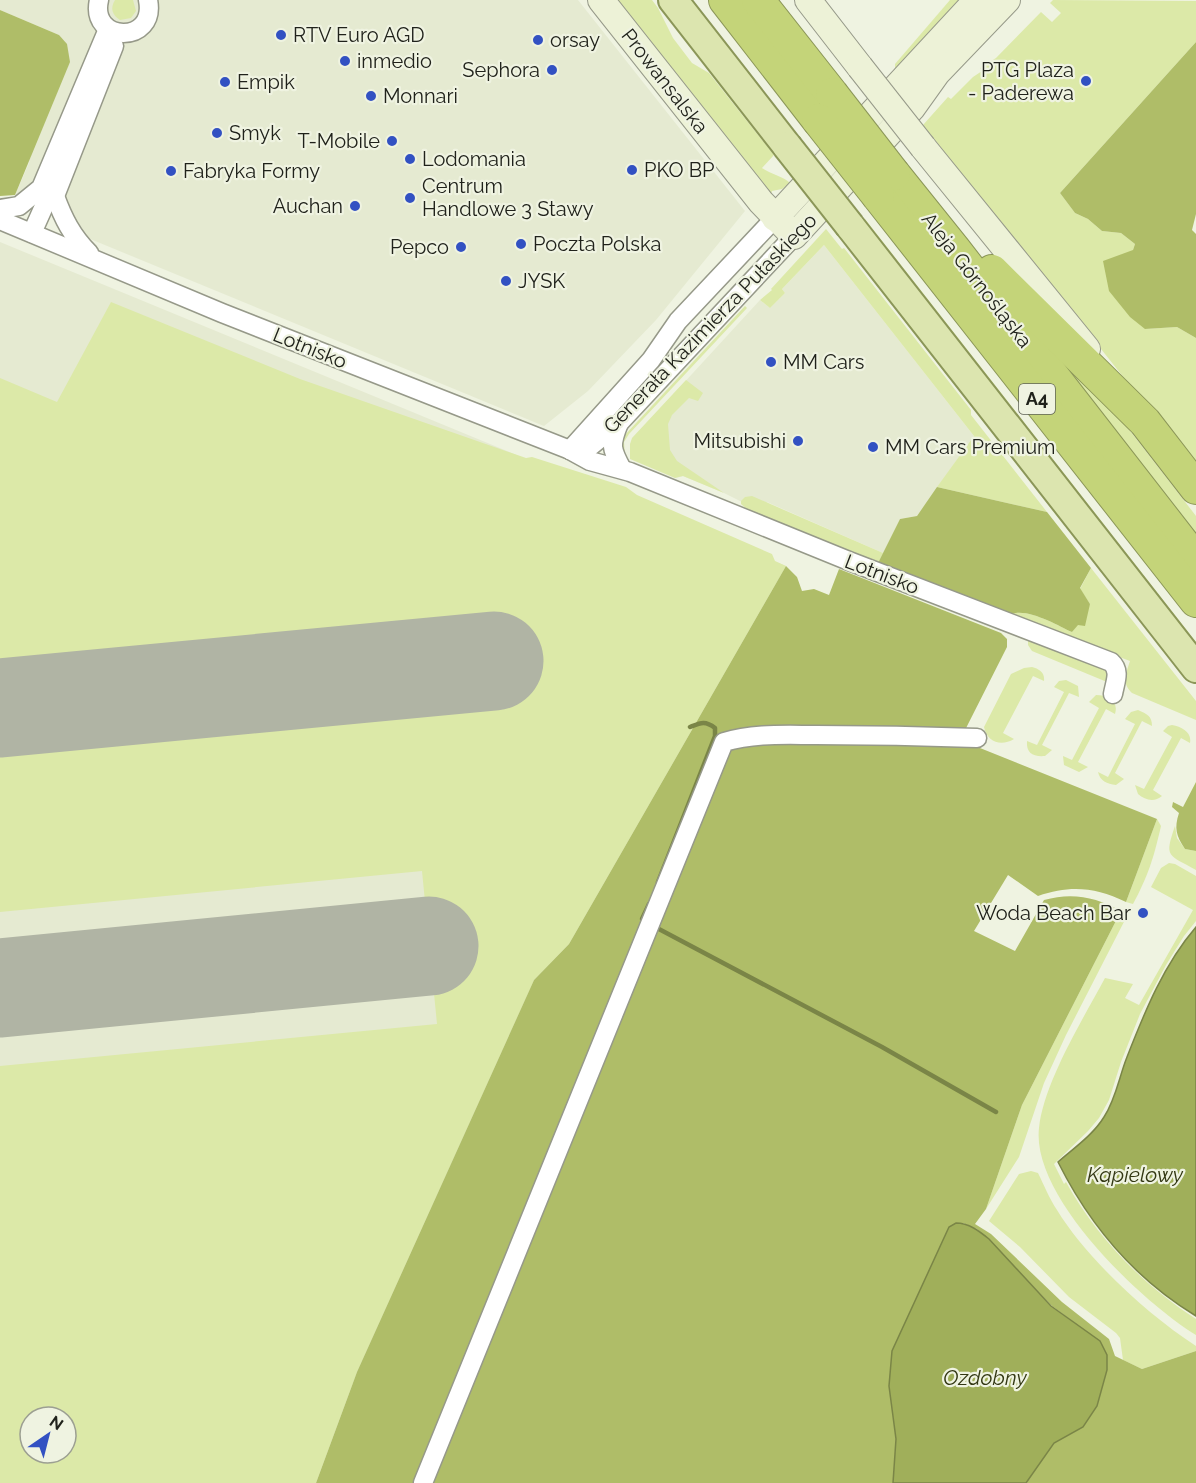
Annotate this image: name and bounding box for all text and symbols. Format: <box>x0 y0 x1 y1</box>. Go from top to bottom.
place label: RTV Euro AGD <box>293 23 425 47</box>
street label: Prowansalska <box>617 24 713 138</box>
marker: RTV Euro AGD <box>274 28 288 42</box>
place label: orsay <box>550 28 600 52</box>
marker: orsay <box>531 33 545 47</box>
place label: inmedio <box>357 49 432 73</box>
marker: inmedio <box>338 54 352 68</box>
place label: Sephora <box>462 58 540 82</box>
place label: PTG Plaza - Paderewa <box>968 58 1074 105</box>
marker: Sephora <box>545 63 559 77</box>
place label: Empik <box>237 70 295 94</box>
marker: PTG Plaza - Paderewa <box>1079 74 1093 88</box>
marker: Empik <box>218 75 232 89</box>
place label: Monnari <box>383 84 458 108</box>
marker: Monnari <box>364 89 378 103</box>
place label: Smyk <box>229 121 281 145</box>
marker: Smyk <box>210 126 224 140</box>
place label: T-Mobile <box>297 129 380 153</box>
marker: T-Mobile <box>385 134 399 148</box>
place label: Lodomania <box>422 147 526 171</box>
marker: Lodomania <box>403 152 417 166</box>
place label: PKO BP <box>644 158 714 182</box>
place label: Fabryka Formy <box>183 159 320 183</box>
marker: PKO BP <box>625 163 639 177</box>
marker: Fabryka Formy <box>164 164 178 178</box>
place label: Centrum Handlowe 3 Stawy <box>422 174 594 221</box>
marker: Centrum Handlowe 3 Stawy <box>403 191 417 205</box>
place label: Auchan <box>273 194 343 218</box>
marker: Auchan <box>348 199 362 213</box>
street label: Generała Kazimierza Pułaskiego <box>598 208 822 438</box>
street label: Aleja Górnośląska <box>917 208 1037 352</box>
place label: Poczta Polska <box>533 232 661 256</box>
place label: Pepco <box>390 235 449 259</box>
marker: Poczta Polska <box>514 237 528 251</box>
marker: Pepco <box>454 240 468 254</box>
place label: JYSK <box>518 269 565 293</box>
marker: JYSK <box>499 274 513 288</box>
street label: Lotnisko <box>270 322 351 374</box>
place label: MM Cars <box>783 350 864 374</box>
marker: MM Cars <box>764 355 778 369</box>
road number: A4 <box>1019 384 1055 414</box>
place label: Mitsubishi <box>693 429 786 453</box>
marker: Mitsubishi <box>791 434 805 448</box>
place label: MM Cars Premium <box>885 435 1055 459</box>
marker: MM Cars Premium <box>866 440 880 454</box>
street label: Lotnisko <box>842 549 923 599</box>
place label: Woda Beach Bar <box>976 901 1131 925</box>
marker: Woda Beach Bar <box>1136 906 1150 920</box>
water label: Kąpielowy <box>1087 1162 1184 1187</box>
water label: Ozdobny <box>943 1365 1028 1390</box>
north arrow <box>18 1405 78 1465</box>
text: N <box>46 1412 67 1434</box>

